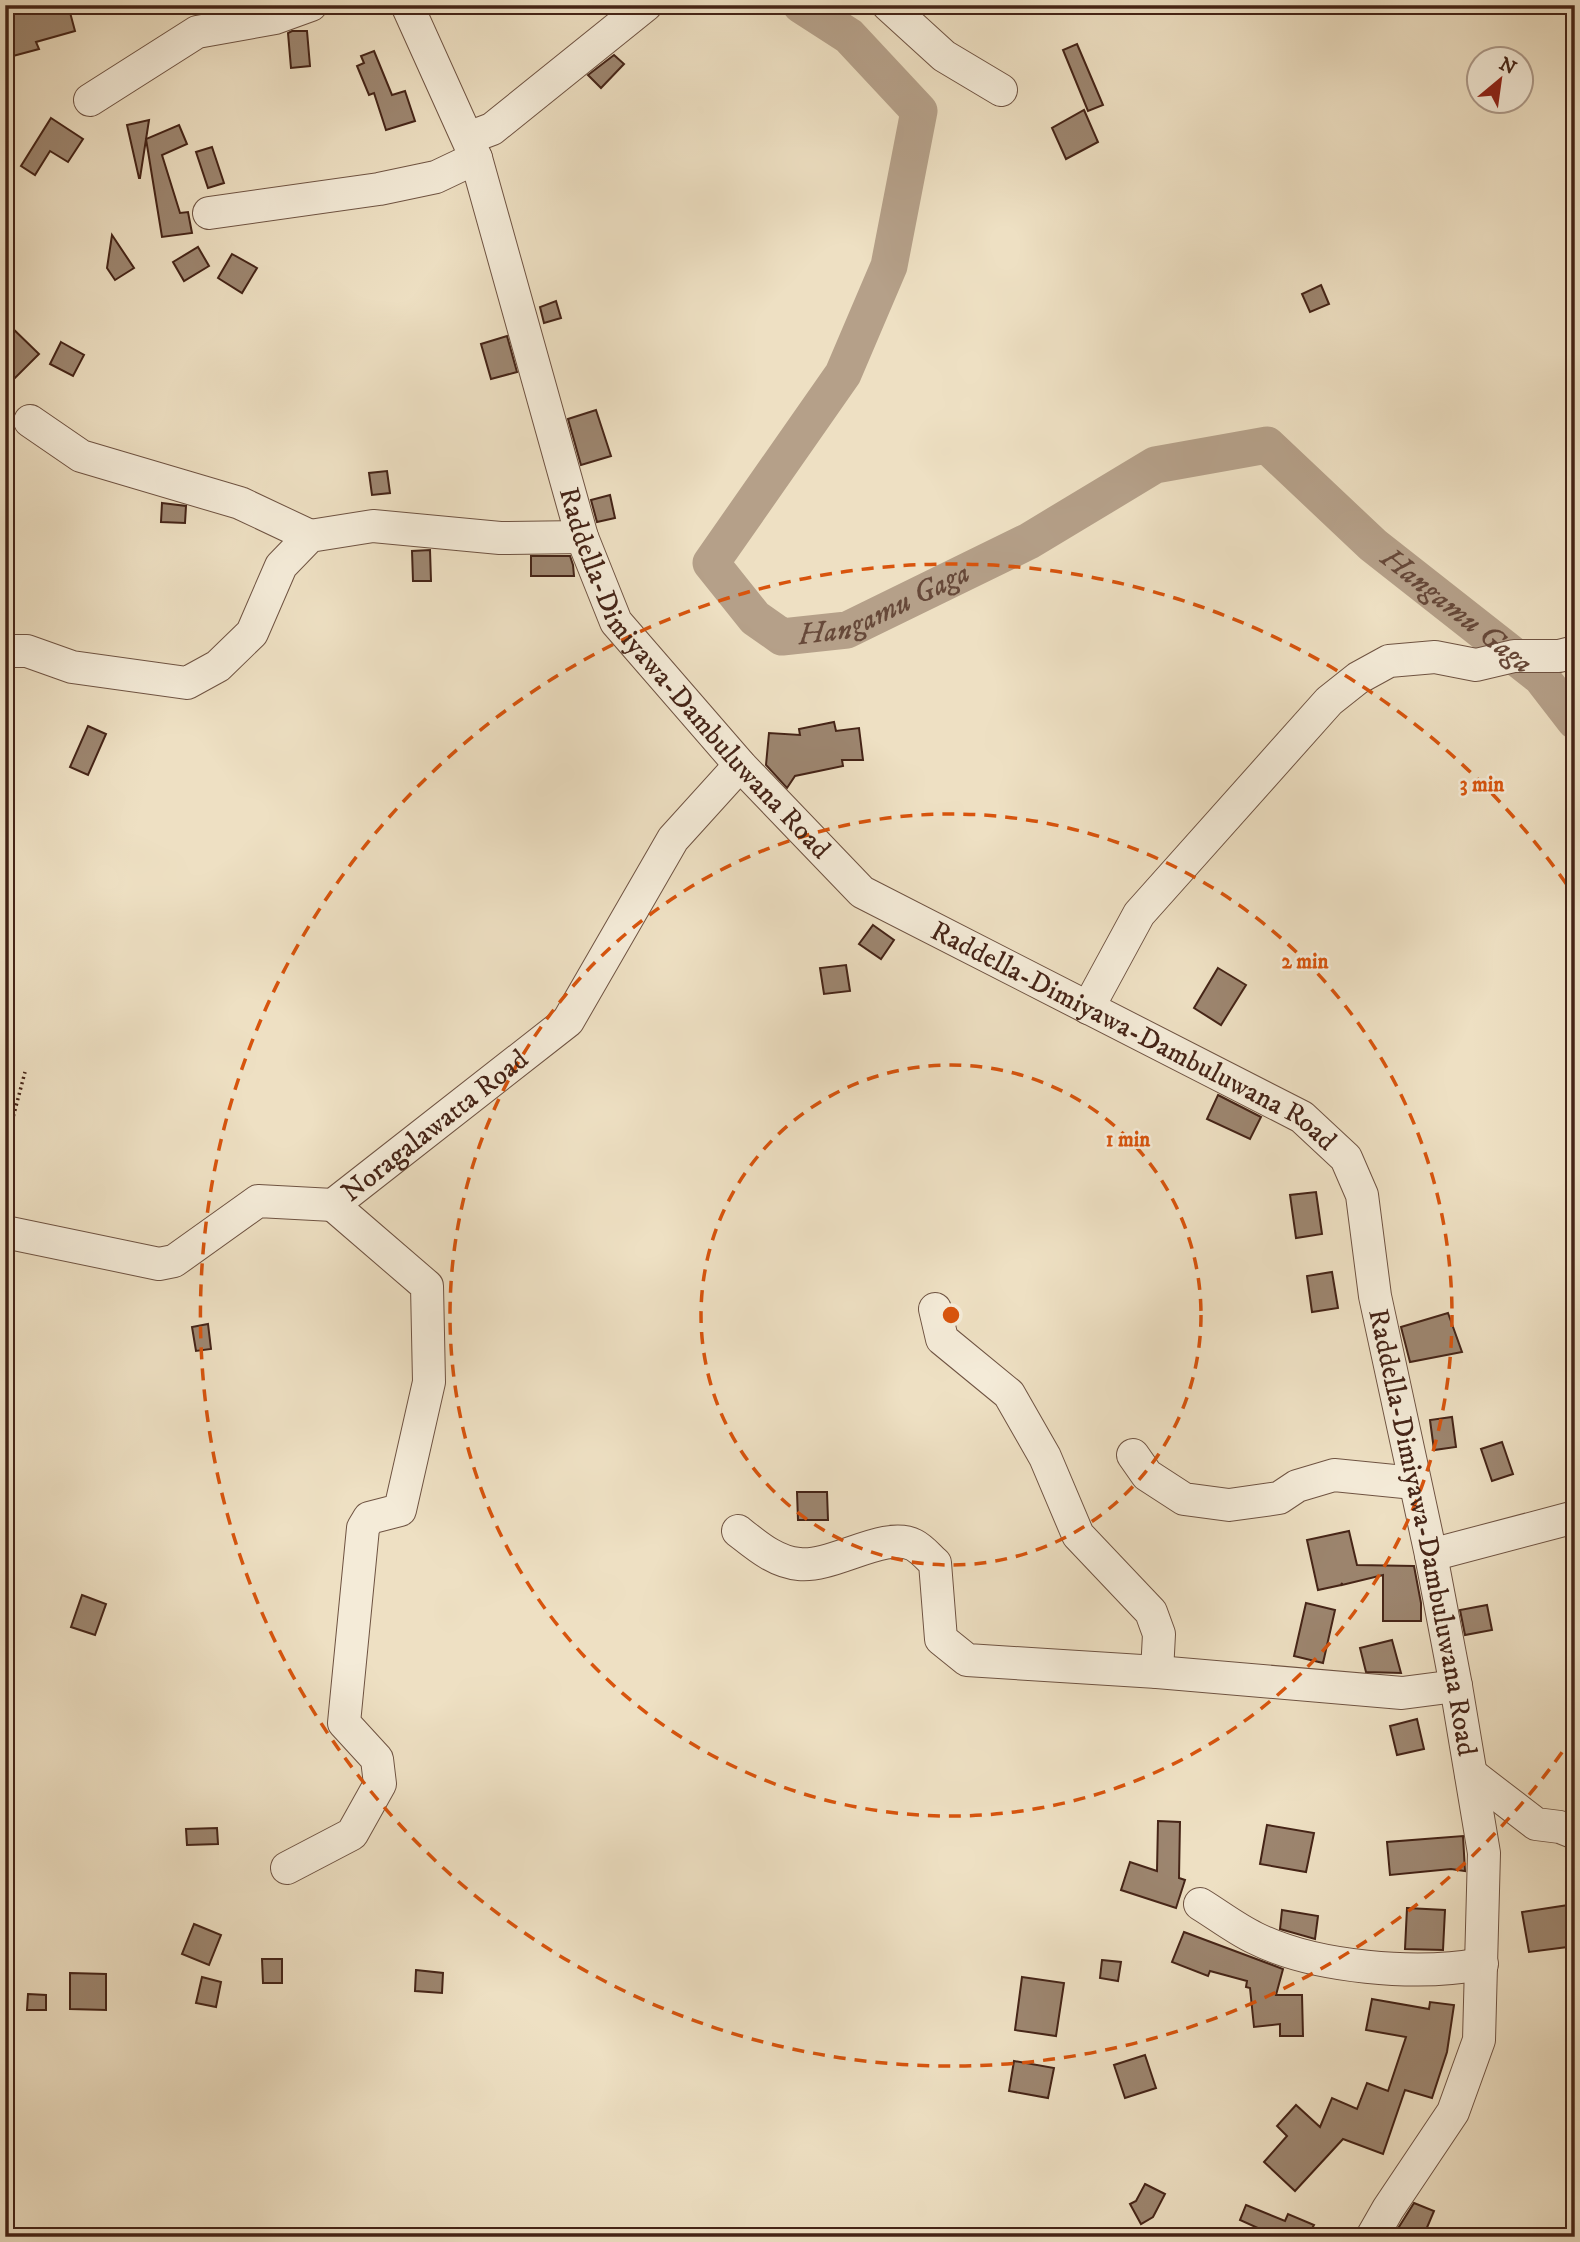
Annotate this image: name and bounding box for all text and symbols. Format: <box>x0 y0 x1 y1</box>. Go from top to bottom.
north arrow <box>1464 46 1534 116</box>
text: N <box>1495 53 1520 80</box>
street label: Raddella-Dimiyawa-Dambuluwana Road <box>551 483 838 866</box>
water label: Hangamu Gaga <box>1372 539 1540 682</box>
water label: Hangamu Gaga <box>795 554 976 654</box>
text: 3 min <box>1460 772 1505 798</box>
street label: Raddella-Dimiyawa-Dambuluwana Road <box>925 913 1344 1158</box>
text: 2 min <box>1282 949 1330 975</box>
street label: Noragalawatta Road <box>334 1041 535 1209</box>
text: 1 min <box>1106 1127 1151 1153</box>
centre of rings <box>939 1303 963 1327</box>
street label: Raddella-Dimiyawa-Dambuluwana Road <box>1361 1305 1485 1759</box>

